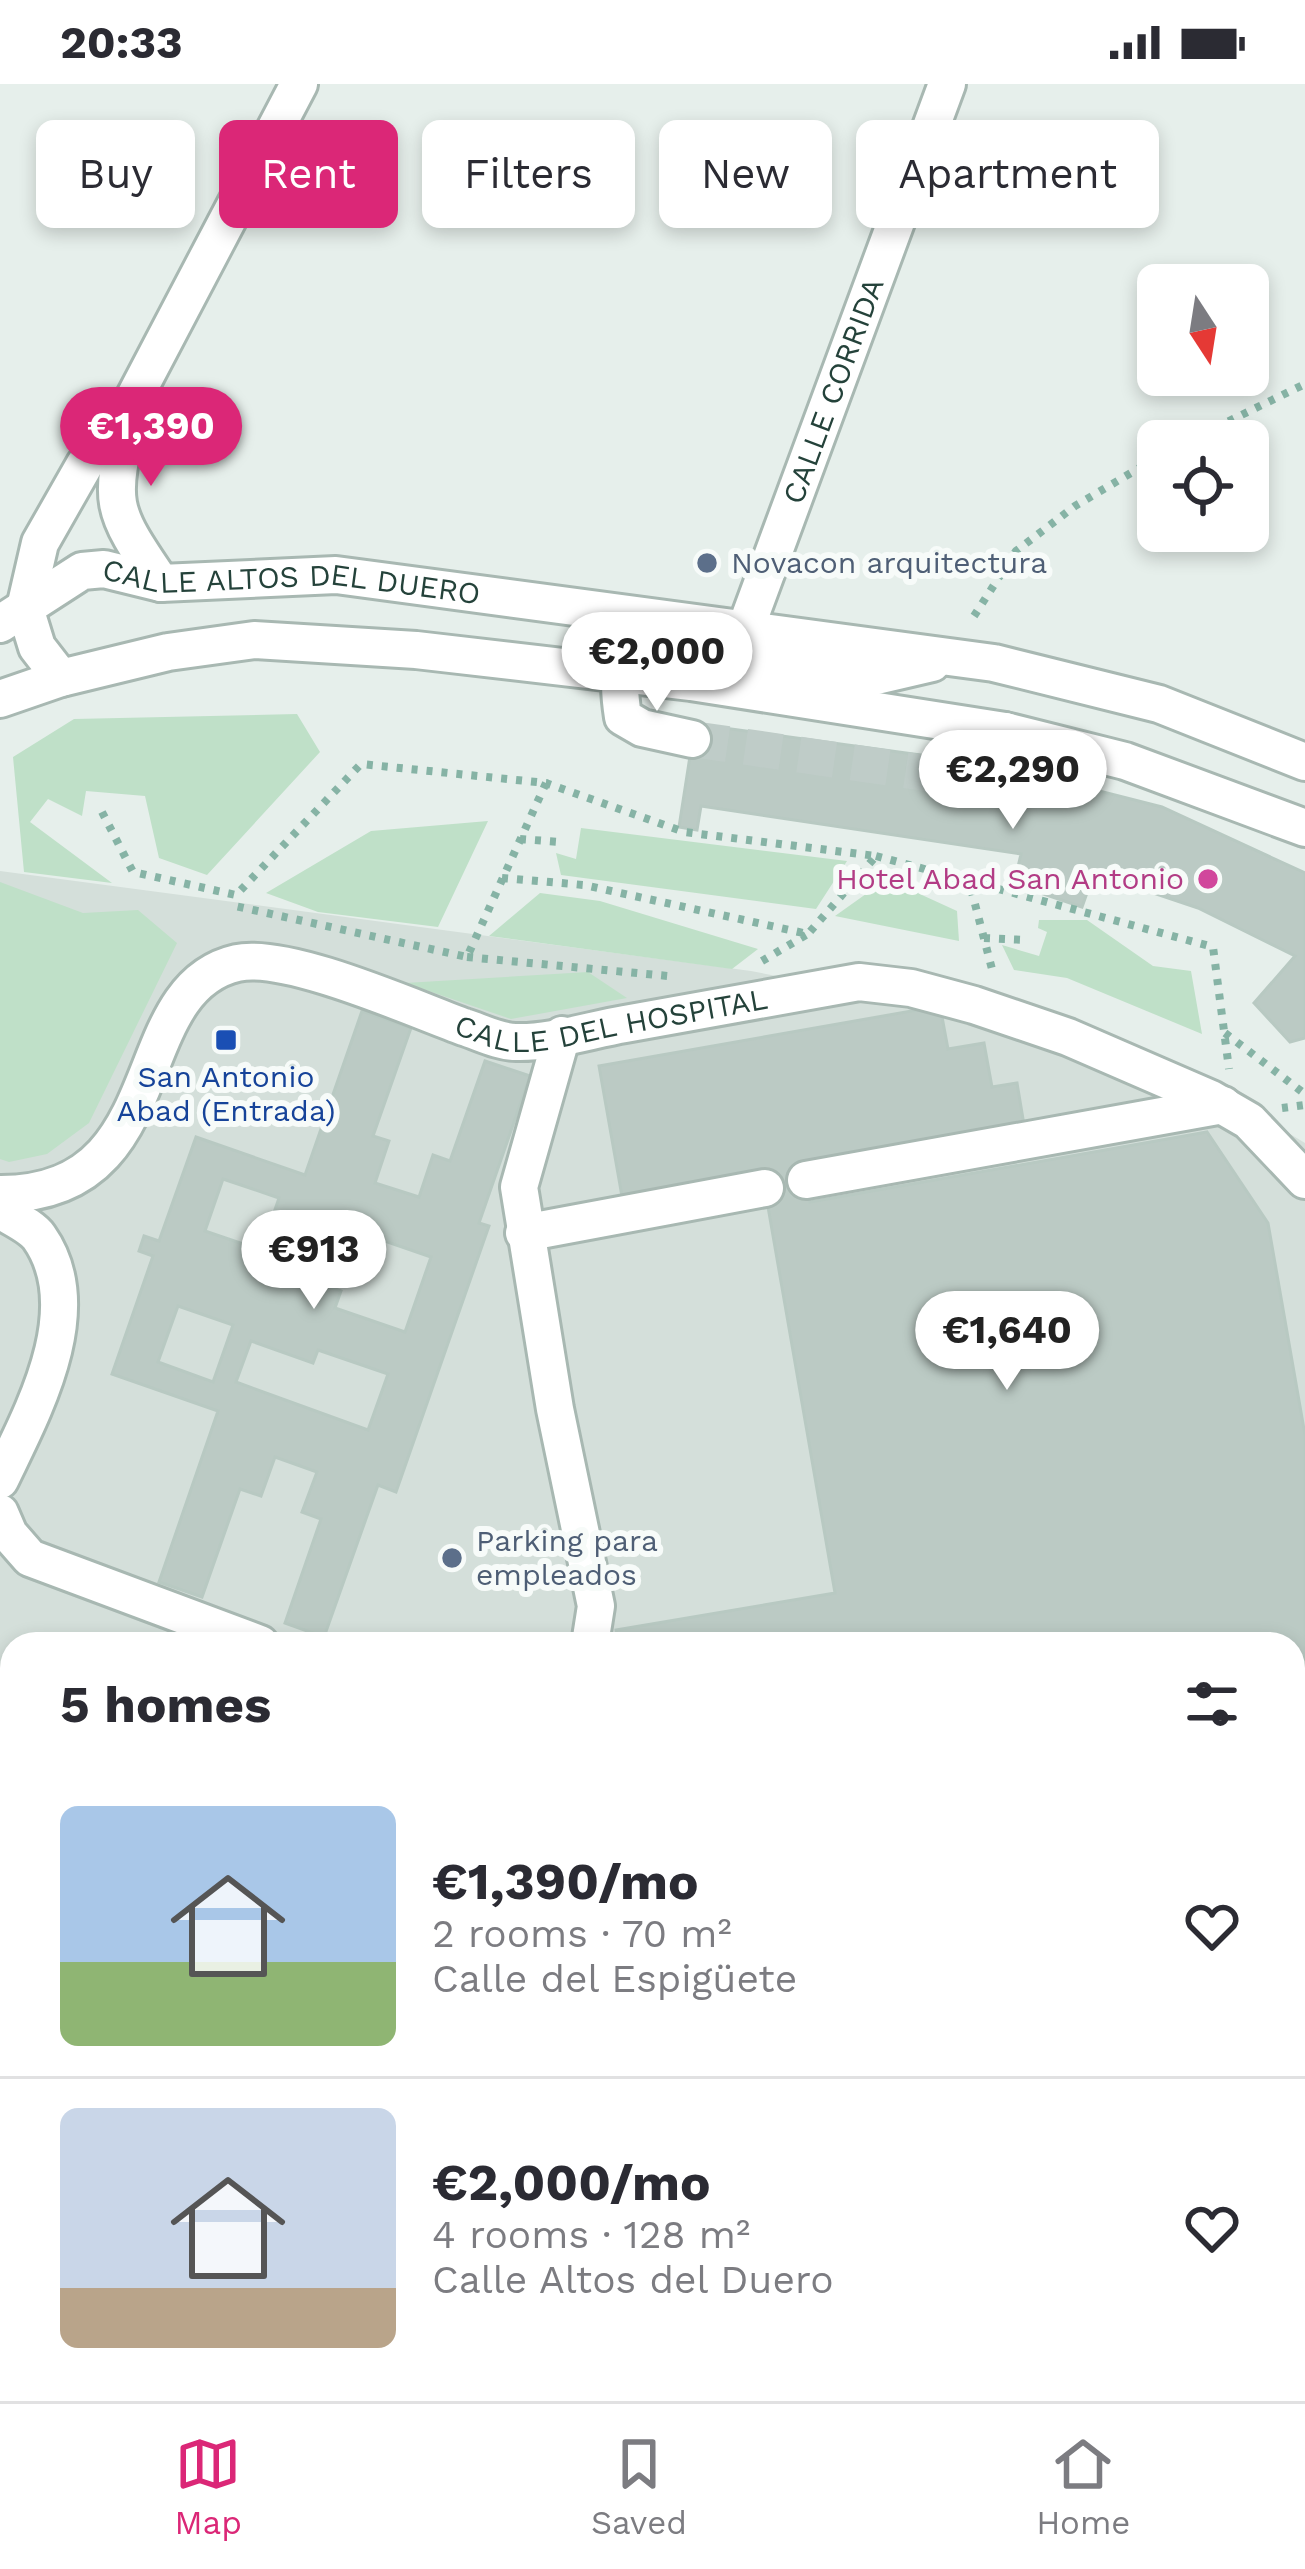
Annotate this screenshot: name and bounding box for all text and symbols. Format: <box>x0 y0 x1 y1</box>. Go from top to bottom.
text: 20:33 <box>60 16 183 69</box>
chip: Buy <box>36 120 195 228</box>
chip: Rent <box>219 120 398 228</box>
chip: Filters <box>422 120 635 228</box>
chip: New <box>659 120 832 228</box>
chip: Apartment <box>856 120 1159 228</box>
north arrow <box>1137 264 1269 396</box>
map controls <box>1137 264 1269 552</box>
street label: CALLE CORRIDA <box>775 273 891 509</box>
pin: €1,390 <box>53 387 249 489</box>
text: €1,390 <box>87 403 215 448</box>
button: locate <box>1137 420 1269 552</box>
place label: Novacon arquitectura <box>731 545 1047 580</box>
marker: Novacon arquitectura <box>694 550 720 576</box>
street label: CALLE ALTOS DEL DUERO <box>99 551 483 611</box>
pin: €2,000 <box>559 612 755 714</box>
text: €2,000 <box>589 628 725 673</box>
pin: €2,290 <box>915 730 1111 832</box>
text: €2,290 <box>946 746 1080 791</box>
place label: Hotel Abad San Antonio <box>836 861 1184 896</box>
marker: Hotel Abad San Antonio <box>1195 866 1221 892</box>
street label: CALLE DEL HOSPITAL <box>451 981 770 1059</box>
marker: San Antonio Abad (Entrada) <box>213 1027 239 1053</box>
place label: San Antonio Abad (Entrada) <box>116 1059 336 1128</box>
pin: €913 <box>243 1210 385 1312</box>
text: €913 <box>268 1226 360 1271</box>
pin: €1,640 <box>909 1291 1105 1393</box>
text: €1,640 <box>942 1307 1072 1352</box>
place label: Parking para empleados <box>476 1523 658 1592</box>
marker: Parking para empleados <box>439 1545 465 1571</box>
icon: filters <box>1179 1671 1245 1737</box>
text: 5 homes <box>60 1675 271 1734</box>
text: €1,390/mo <box>432 1852 699 1911</box>
icon: home <box>156 1854 300 1998</box>
icon: heart <box>1179 1893 1245 1959</box>
text: 2 rooms · 70 m² <box>432 1911 732 1956</box>
text: Calle del Espigüete <box>432 1956 797 2001</box>
text: €2,000/mo <box>432 2153 711 2212</box>
icon: home <box>156 2156 300 2300</box>
icon: heart <box>1179 2195 1245 2261</box>
text: 4 rooms · 128 m² <box>432 2212 750 2257</box>
text: Calle Altos del Duero <box>432 2257 834 2302</box>
tab: Map <box>175 2431 242 2542</box>
tab: Saved <box>591 2431 687 2542</box>
tab: Home <box>1036 2431 1130 2542</box>

